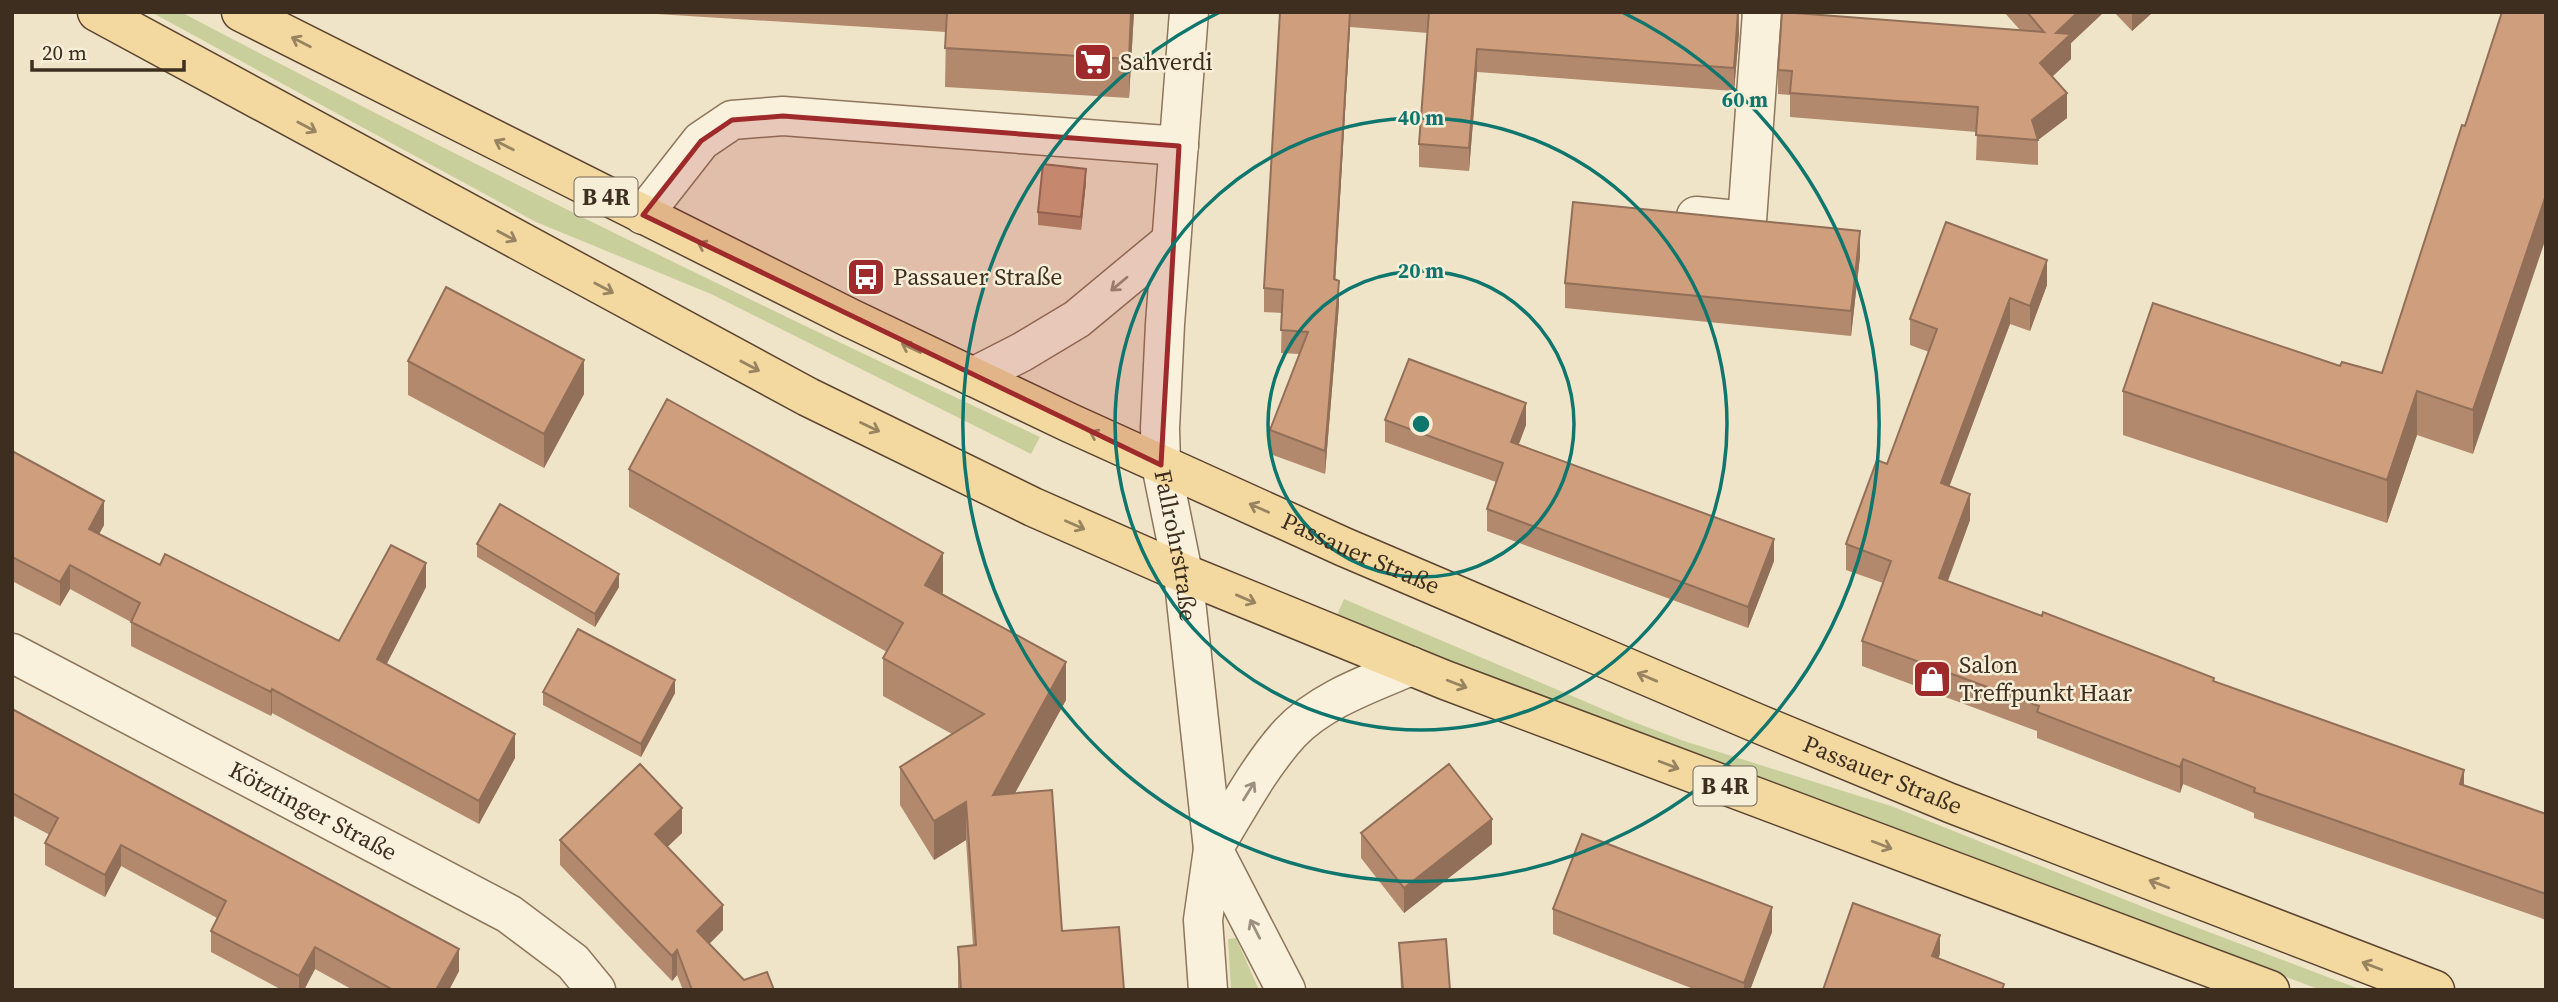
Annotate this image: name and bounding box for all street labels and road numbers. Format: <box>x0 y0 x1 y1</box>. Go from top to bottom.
road number: B 4R <box>574 178 638 216</box>
street label: Fallrohrstraße <box>1146 467 1205 623</box>
street label: Passauer Straße <box>1276 504 1445 602</box>
street label: Passauer Straße <box>1798 727 1967 822</box>
street label: Kötztinger Straße <box>224 753 403 868</box>
road number: B 4R <box>1694 766 1756 806</box>

